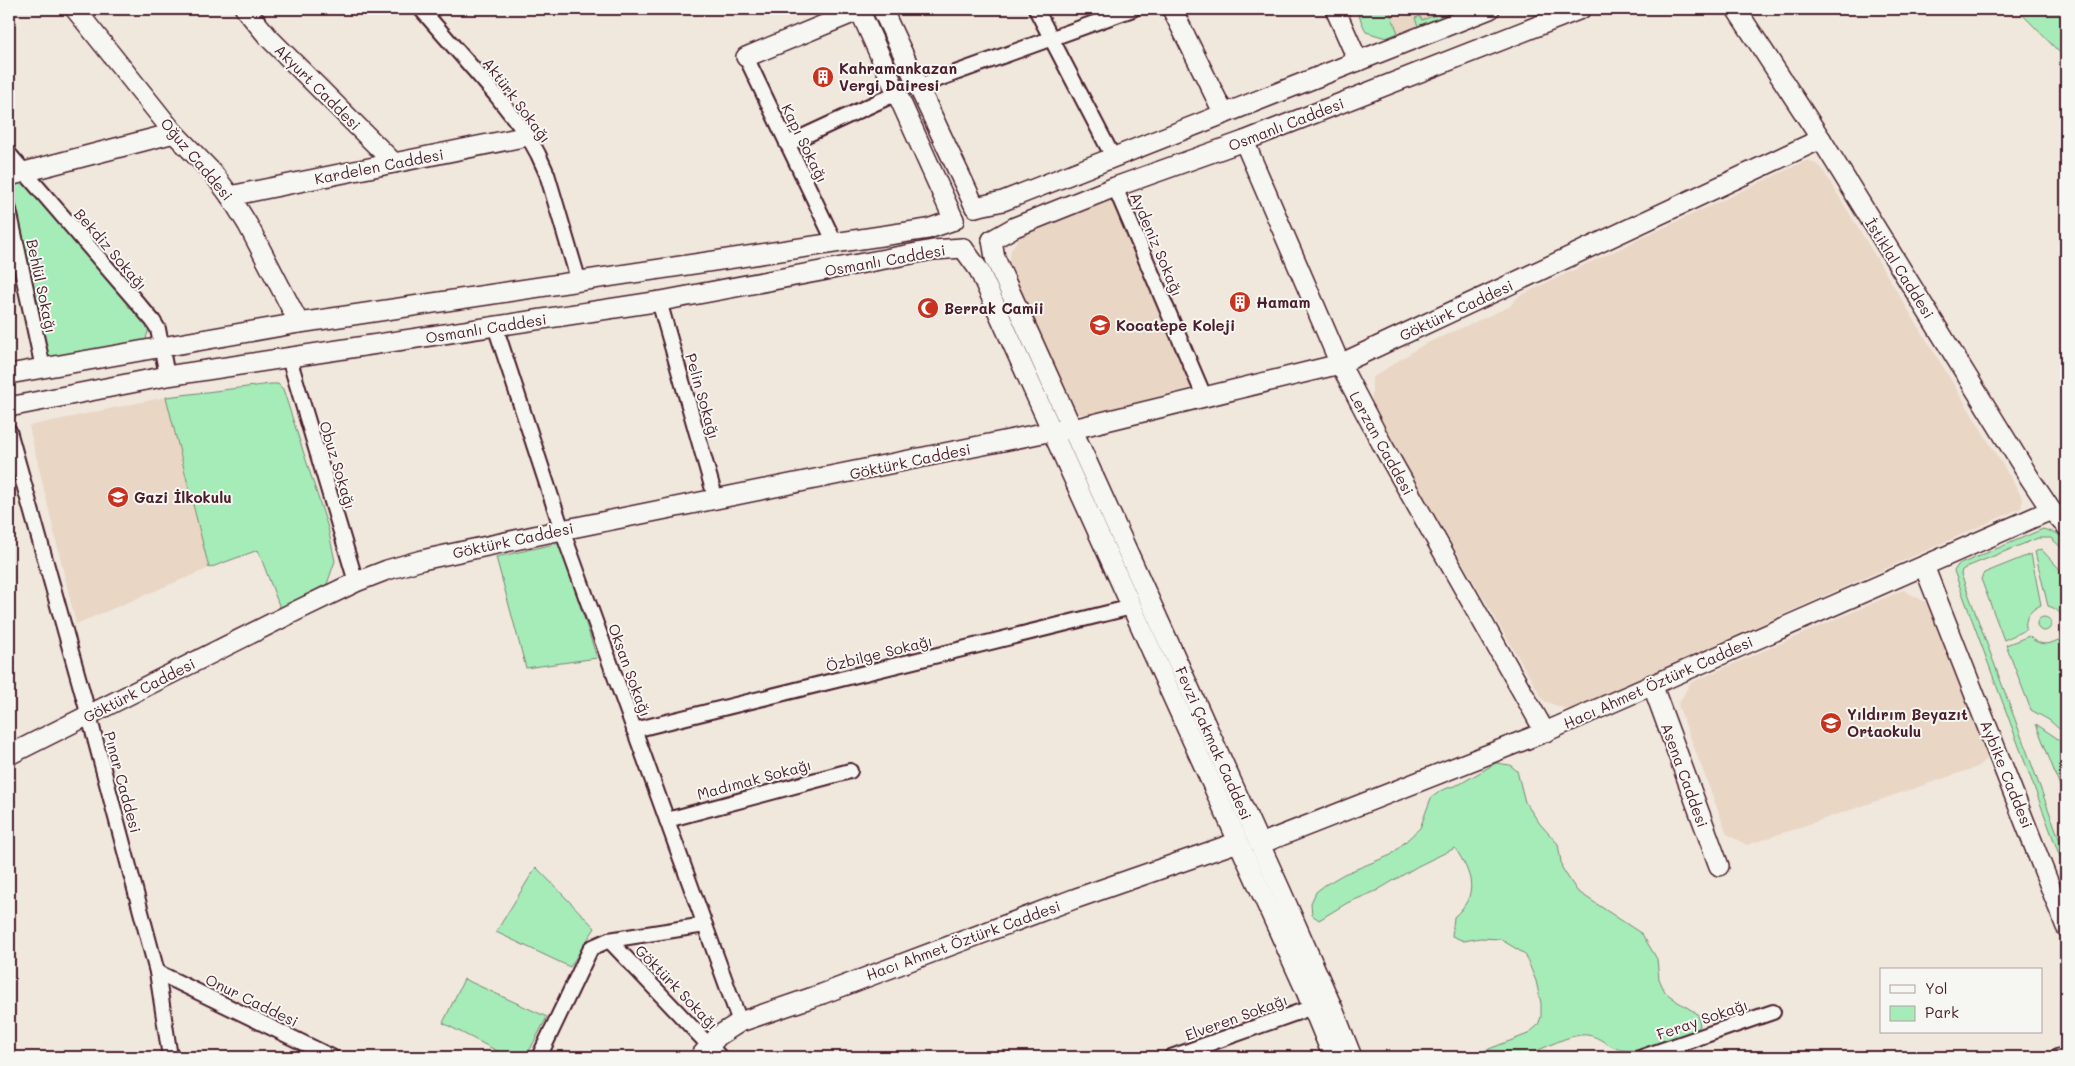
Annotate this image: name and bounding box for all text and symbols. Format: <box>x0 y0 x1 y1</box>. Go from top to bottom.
street label: Akyurt Caddesi <box>271 40 365 134</box>
street label: Aktürk Sokağı <box>478 53 556 147</box>
place label: Kahramankazan Vergi Dairesi <box>839 58 957 95</box>
building icon: Kahramankazan Vergi Dairesi <box>811 65 835 89</box>
street label: Osmanlı Caddesi <box>1225 93 1347 155</box>
street label: Kapı Sokağı <box>777 100 833 186</box>
street label: Oğuz Caddesi <box>157 113 237 205</box>
street label: Kardelen Caddesi <box>313 144 445 188</box>
street label: Aydeniz Sokağı <box>1126 189 1188 299</box>
street label: Bekdiz Sokağı <box>70 204 152 294</box>
street label: İstiklal Caddesi <box>1861 214 1939 322</box>
street label: Behlül Sokağı <box>22 237 62 335</box>
street label: Osmanlı Caddesi <box>823 240 947 280</box>
street label: Göktürk Caddesi <box>1396 275 1516 345</box>
building icon: Hamam <box>1228 290 1252 314</box>
place label: Hamam <box>1256 292 1310 312</box>
mosque icon: Berrak Camii <box>916 296 940 320</box>
place label: Berrak Camii <box>944 298 1044 318</box>
street label: Osmanlı Caddesi <box>424 309 548 347</box>
school or university icon: Kocatepe Koleji <box>1088 313 1112 337</box>
place label: Kocatepe Koleji <box>1116 315 1235 335</box>
street label: Pelin Sokağı <box>681 351 725 441</box>
street label: Lerzan Caddesi <box>1345 388 1419 498</box>
street label: Obuz Sokağı <box>315 419 361 511</box>
street label: Göktürk Caddesi <box>848 438 972 484</box>
school or university icon: Gazi İlkokulu <box>106 485 130 509</box>
place label: Gazi İlkokulu <box>134 487 232 507</box>
street label: Göktürk Caddesi <box>451 517 575 563</box>
street label: Oksan Sokağı <box>604 621 656 719</box>
street label: Özbilge Sokağı <box>824 630 934 676</box>
street label: Hacı Ahmet Öztürk Caddesi <box>1560 631 1756 733</box>
street label: Göktürk Caddesi <box>80 653 198 727</box>
street label: Fevzi Çakmak Caddesi <box>1171 663 1257 823</box>
place label: Yıldırım Beyazıt Ortaokulu <box>1847 704 1968 741</box>
school or university icon: Yıldırım Beyazıt Ortaokulu <box>1819 711 1843 735</box>
street label: Aybike Caddesi <box>1976 717 2038 831</box>
street label: Asena Caddesi <box>1657 720 1713 830</box>
street label: Pınar Caddesi <box>100 729 146 835</box>
street label: Madımak Sokağı <box>695 754 813 804</box>
street label: Hacı Ahmet Öztürk Caddesi <box>863 895 1063 985</box>
street label: Göktürk Sokağı <box>631 940 723 1034</box>
legend <box>1880 968 2042 1034</box>
street label: Onur Caddesi <box>202 969 302 1031</box>
text: Yol <box>1925 978 1948 998</box>
street label: Elveren Sokağı <box>1182 989 1290 1045</box>
street label: Feray Sokağı <box>1654 994 1750 1044</box>
text: Park <box>1925 1002 1959 1022</box>

